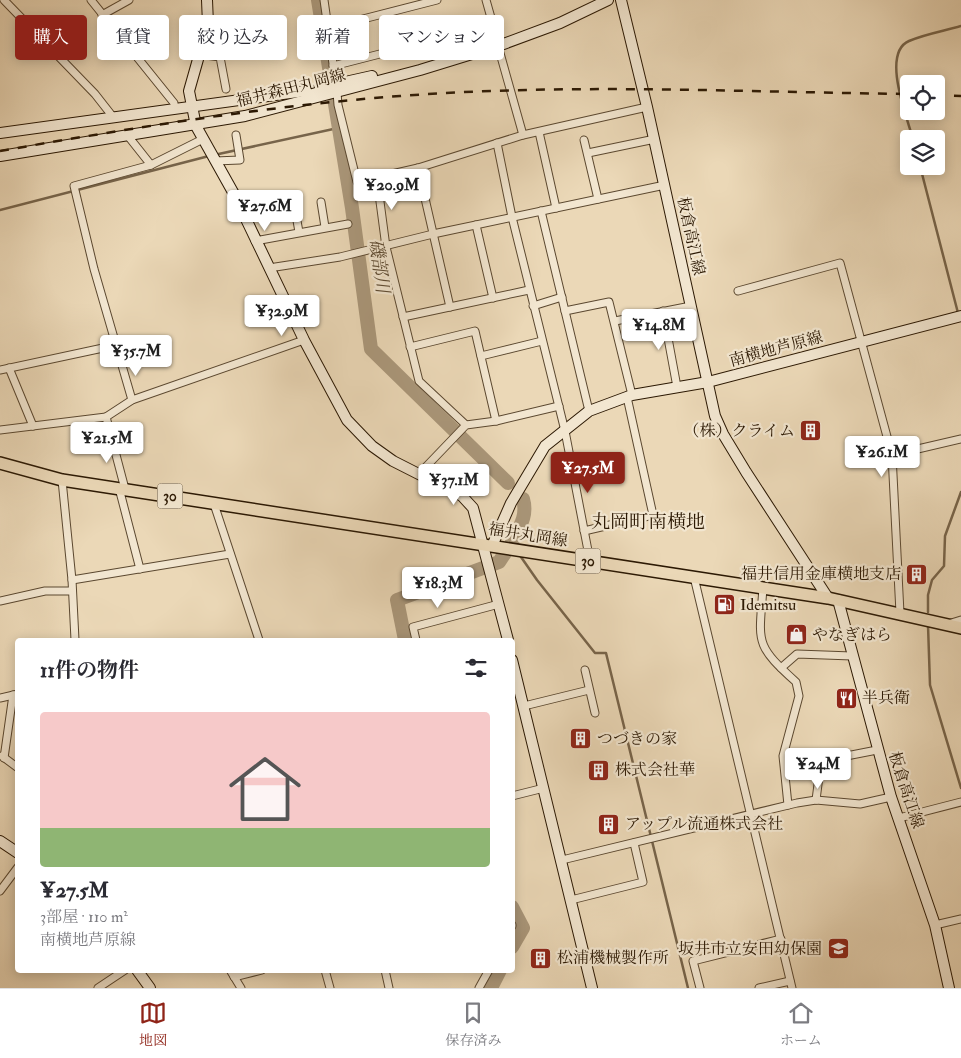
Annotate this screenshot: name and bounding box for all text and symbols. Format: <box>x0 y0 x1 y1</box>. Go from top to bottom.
chip: 購入 <box>15 15 87 60</box>
chip: 賃貸 <box>97 15 169 60</box>
chip: 絞り込み <box>179 15 287 60</box>
chip: 新着 <box>297 15 369 60</box>
chip: マンション <box>379 15 504 60</box>
street label: 福井森田丸岡線 <box>234 65 348 111</box>
map controls <box>900 75 945 175</box>
button: locate <box>900 75 945 120</box>
button: layers <box>900 130 945 175</box>
pin: ¥20.9M <box>351 168 433 211</box>
text: ¥20.9M <box>364 175 420 195</box>
pin: ¥27.6M <box>224 190 306 232</box>
street label: 板倉高江線 <box>673 195 709 277</box>
text: ¥27.6M <box>238 196 292 216</box>
water label: 磯部川 <box>364 238 394 296</box>
pin: ¥32.9M <box>241 294 323 337</box>
text: ¥32.9M <box>255 301 309 321</box>
pin: ¥14.8M <box>618 308 700 351</box>
text: ¥14.8M <box>633 315 685 335</box>
street label: 南横地芦原線 <box>727 327 825 371</box>
pin: ¥35.7M <box>95 334 177 377</box>
text: ¥35.7M <box>111 341 161 361</box>
building icon: （株）クライム <box>799 419 823 443</box>
place label: （株）クライム <box>683 421 795 441</box>
pin: ¥21.5M <box>66 422 148 464</box>
text: ¥21.5M <box>81 428 133 448</box>
pin: ¥26.1M <box>841 436 923 478</box>
text: ¥26.1M <box>856 442 908 462</box>
pin: ¥27.5M <box>547 452 629 494</box>
text: ¥27.5M <box>562 458 614 478</box>
pin: ¥37.1M <box>413 464 495 506</box>
text: ¥37.1M <box>429 470 479 490</box>
road number: 30 <box>158 484 182 508</box>
district label: 丸岡町南横地 <box>591 510 705 534</box>
street label: 福井丸岡線 <box>487 519 569 551</box>
road number: 30 <box>576 548 600 574</box>
building icon: 福井信用金庫横地支店 <box>905 562 929 586</box>
place label: 福井信用金庫横地支店 <box>741 564 901 584</box>
pin: ¥18.3M <box>397 566 479 609</box>
text: ¥18.3M <box>413 573 463 593</box>
fuel station icon: Idemitsu <box>712 593 736 617</box>
place label: Idemitsu <box>740 595 796 615</box>
shop icon: やなぎはら <box>784 623 808 647</box>
place label: やなぎはら <box>812 625 892 645</box>
icon: filters <box>462 654 490 682</box>
text: 11件の物件 <box>40 657 139 684</box>
restaurant icon: 半兵衛 <box>834 686 858 710</box>
place label: 半兵衛 <box>862 688 910 708</box>
building icon: つづきの家 <box>569 727 593 751</box>
place label: つづきの家 <box>597 729 677 749</box>
icon: home <box>220 744 310 834</box>
pin: ¥24M <box>788 748 848 790</box>
street label: 板倉高江線 <box>884 749 928 831</box>
text: ¥24M <box>796 754 840 774</box>
building icon: 株式会社華 <box>587 758 611 782</box>
place label: 株式会社華 <box>615 760 695 780</box>
building icon: アップル流通株式会社 <box>597 812 621 836</box>
place label: アップル流通株式会社 <box>625 814 783 834</box>
text: ¥27.5M <box>40 877 109 904</box>
text: 3部屋 · 110 m² <box>40 907 128 927</box>
text: 南横地芦原線 <box>40 930 136 950</box>
school or university icon: 坂井市立安田幼保園 <box>826 937 850 961</box>
place label: 坂井市立安田幼保園 <box>678 939 822 959</box>
building icon: 松浦機械製作所 <box>529 946 553 970</box>
place label: 松浦機械製作所 <box>557 948 669 968</box>
tab: 地図 <box>139 999 167 1049</box>
tab: 保存済み <box>445 999 501 1049</box>
tab: ホーム <box>780 999 822 1049</box>

